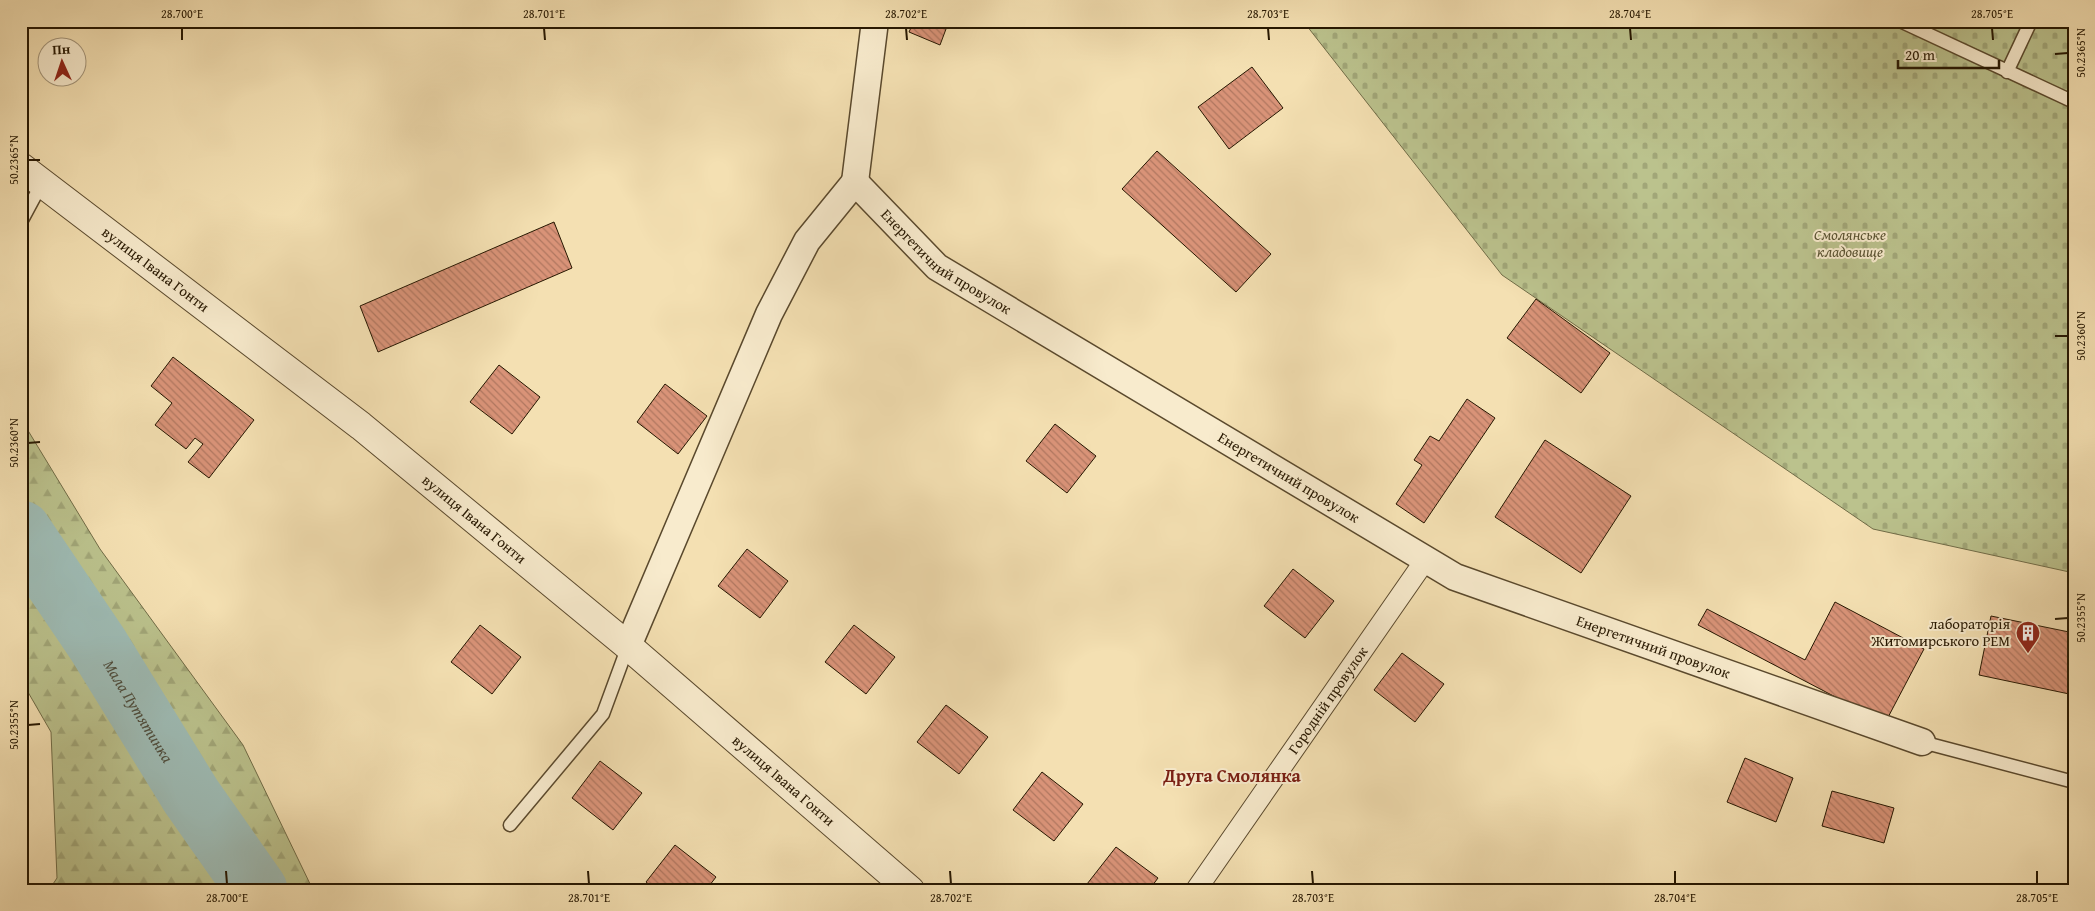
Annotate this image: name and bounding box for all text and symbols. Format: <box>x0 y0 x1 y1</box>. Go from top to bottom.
text: 28.700°E <box>161 5 203 22</box>
text: 28.701°E <box>523 5 565 22</box>
text: 28.702°E <box>885 5 927 22</box>
text: 28.703°E <box>1247 5 1289 22</box>
text: 28.704°E <box>1609 5 1651 22</box>
text: 28.705°E <box>1971 5 2013 22</box>
text: 50.2365°N <box>2072 28 2089 78</box>
north arrow <box>38 38 88 88</box>
scale bar <box>1898 38 1999 70</box>
text: Пн <box>52 39 71 59</box>
text: 20 m <box>1905 44 1936 65</box>
text: 50.2365°N <box>5 135 22 185</box>
street label: Енергетичний провулок <box>876 204 1016 319</box>
street label: вулиця Івана Гонти <box>98 221 214 317</box>
park label: Смолянське кладовище <box>1814 224 1886 262</box>
text: 50.2360°N <box>2072 311 2089 361</box>
text: 50.2360°N <box>5 418 22 468</box>
street label: Енергетичний провулок <box>1214 426 1364 528</box>
street label: вулиця Івана Гонти <box>418 469 531 568</box>
text: 50.2355°N <box>2072 593 2089 643</box>
street label: Енергетичний провулок <box>1574 610 1733 683</box>
place label: лабораторія Житомирського РЕМ <box>1870 613 2010 651</box>
building icon: лабораторія Житомирського РЕМ <box>2015 620 2041 654</box>
street label: Городній провулок <box>1283 642 1372 758</box>
water label: Мала Путятинка <box>98 655 180 768</box>
text: 50.2355°N <box>5 700 22 750</box>
street label: вулиця Івана Гонти <box>728 730 840 831</box>
district label: Друга Смолянка <box>1162 762 1302 789</box>
text: 28.700°E <box>206 889 248 906</box>
text: 28.701°E <box>568 889 610 906</box>
text: 28.702°E <box>930 889 972 906</box>
text: 28.703°E <box>1292 889 1334 906</box>
text: 28.704°E <box>1654 889 1696 906</box>
text: 28.705°E <box>2016 889 2058 906</box>

